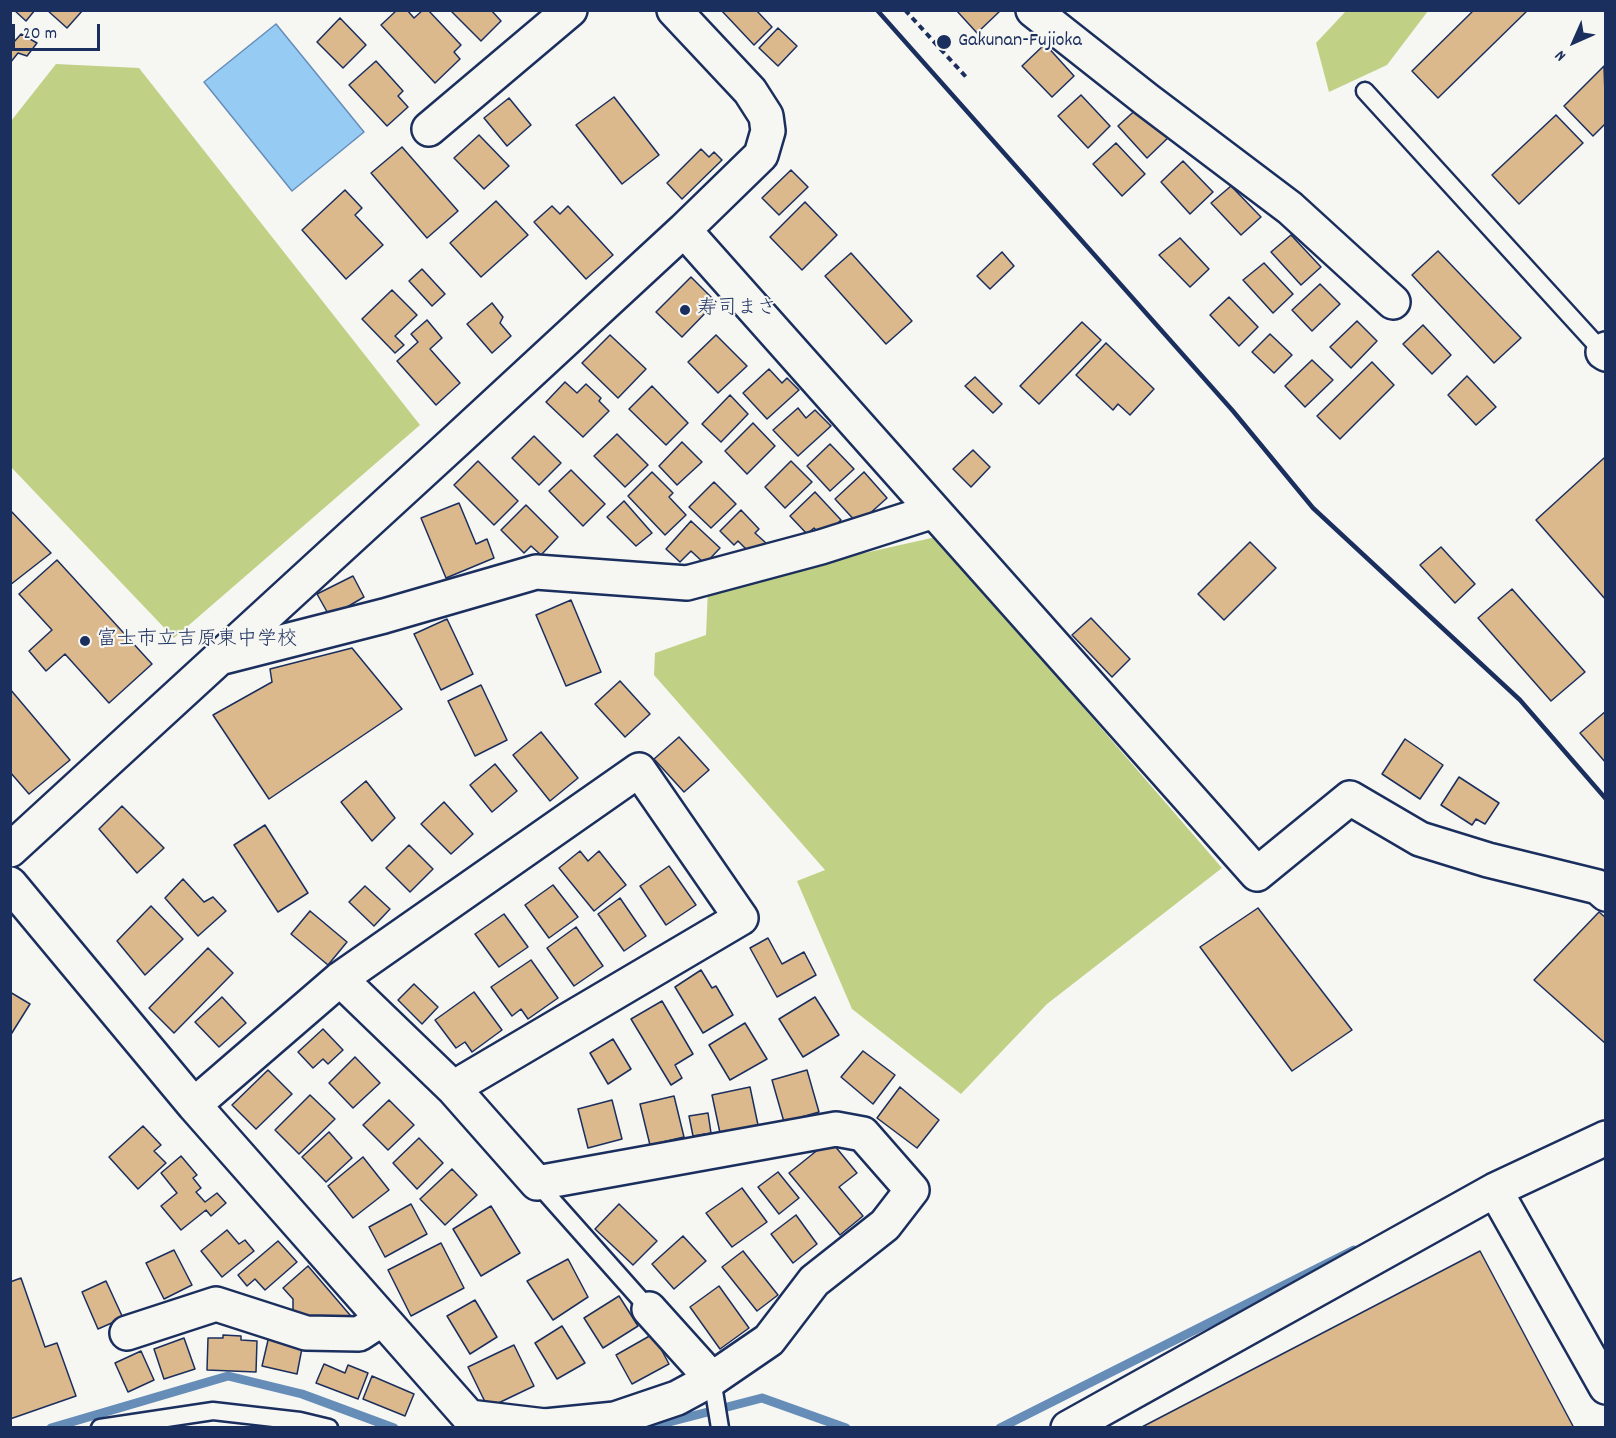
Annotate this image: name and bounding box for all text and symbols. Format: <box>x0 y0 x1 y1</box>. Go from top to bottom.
scale bar <box>15 12 104 50</box>
north arrow <box>1544 12 1604 72</box>
text: 20 m <box>23 22 57 47</box>
place label: Gakunan-Fujioka <box>958 30 1082 54</box>
marker: Gakunan-Fujioka <box>935 33 953 51</box>
text: N <box>1550 44 1572 66</box>
place label: 寿司まさ <box>697 298 777 322</box>
marker: 寿司まさ <box>678 303 692 317</box>
place label: 富士市立吉原東中学校 <box>97 629 297 653</box>
marker: 富士市立吉原東中学校 <box>78 634 92 648</box>

